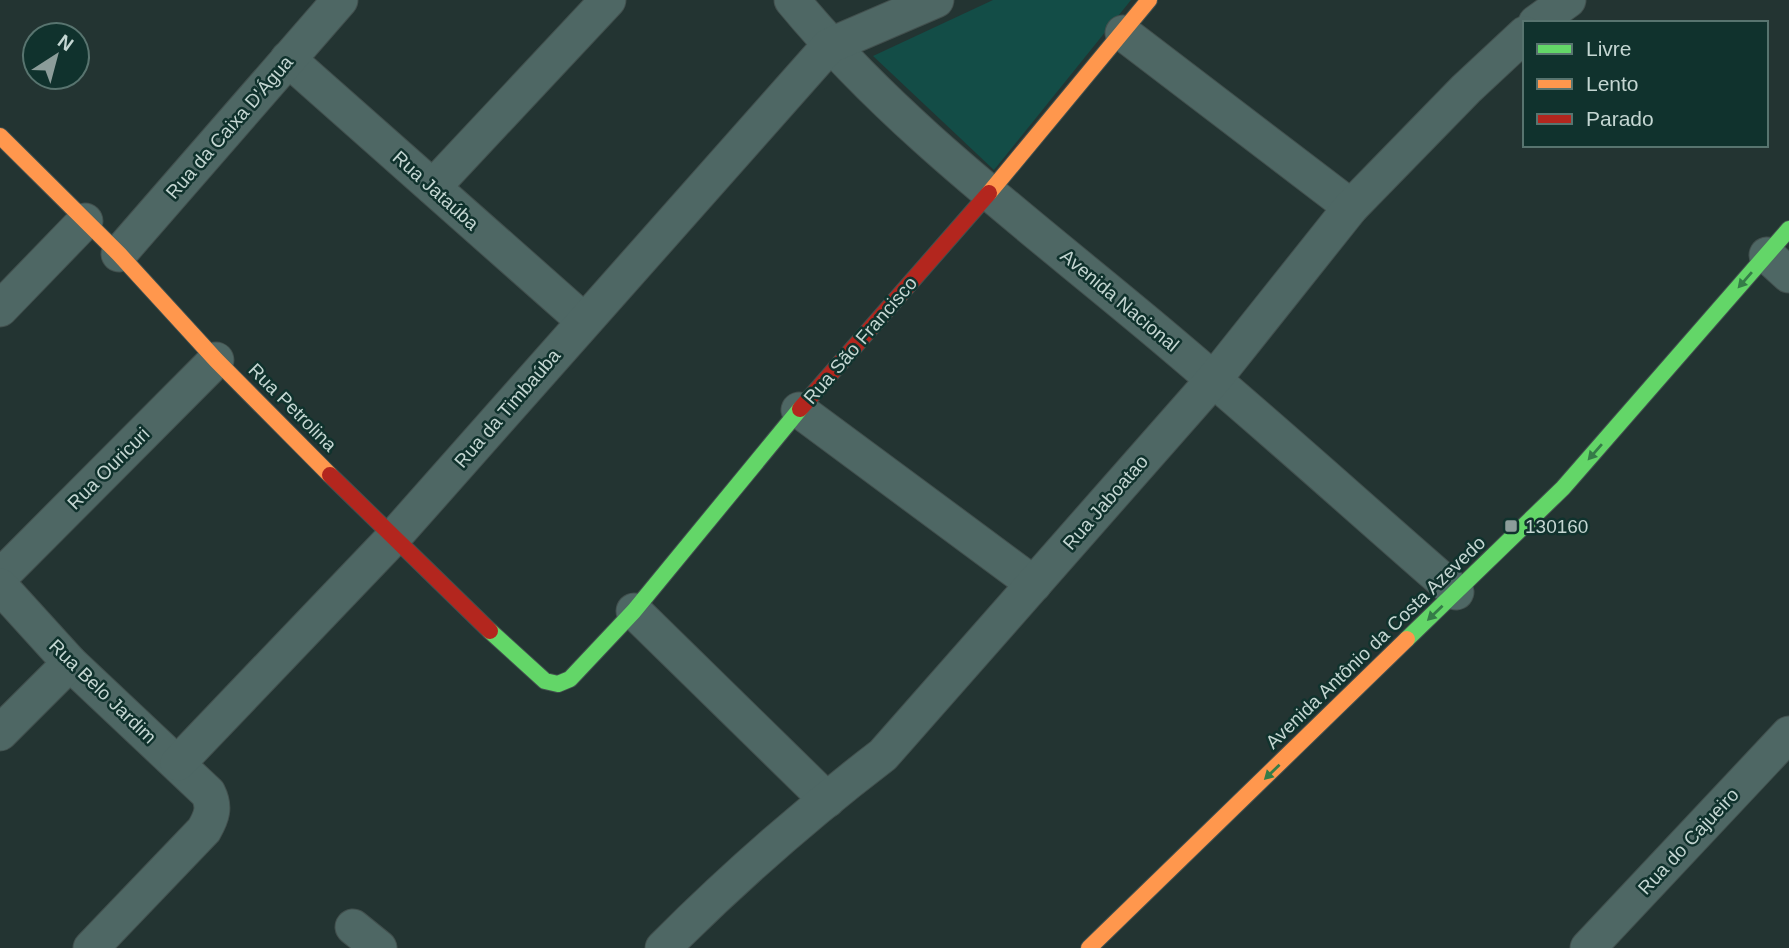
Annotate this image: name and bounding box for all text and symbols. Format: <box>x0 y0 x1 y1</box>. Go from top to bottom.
north arrow <box>21 21 91 91</box>
legend <box>1523 21 1768 147</box>
text: N <box>54 30 77 55</box>
text: Livre <box>1586 37 1632 60</box>
street label: Rua da Caixa D'Água <box>162 51 297 203</box>
text: Lento <box>1586 72 1639 95</box>
text: Parado <box>1586 107 1654 130</box>
street label: Rua Jataúba <box>389 147 483 235</box>
street label: Avenida Nacional <box>1056 245 1183 356</box>
street label: Rua São Francisco <box>799 272 921 408</box>
one-way arrow <box>1738 272 1753 289</box>
street label: Rua da Timbaúba <box>450 345 565 472</box>
street label: Rua Petrolina <box>245 359 341 456</box>
street label: Rua Ouricuri <box>63 423 153 513</box>
one-way arrow <box>1587 443 1603 461</box>
street label: Rua Jaboatao <box>1059 451 1152 554</box>
place label: 130160 <box>1525 516 1588 537</box>
marker: 130160 <box>1503 518 1519 534</box>
street label: Avenida Antônio da Costa Azevedo <box>1261 532 1489 753</box>
one-way arrow <box>1426 604 1443 621</box>
street label: Rua Belo Jardim <box>45 635 160 748</box>
one-way arrow <box>1263 763 1280 780</box>
street label: Rua do Cajueiro <box>1634 784 1743 899</box>

